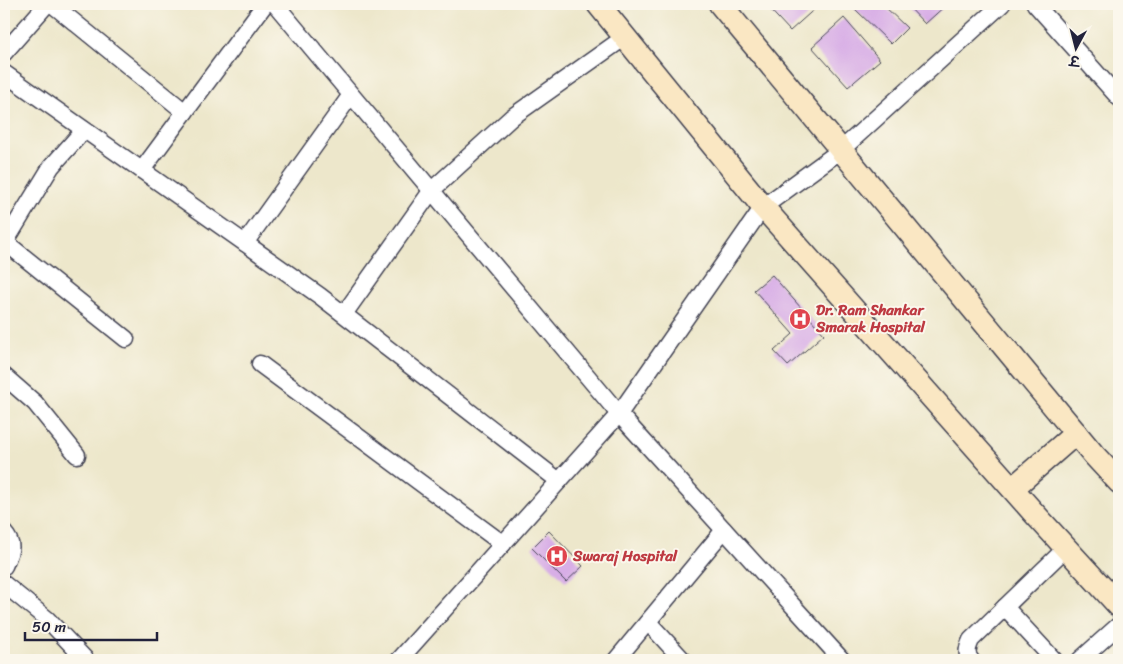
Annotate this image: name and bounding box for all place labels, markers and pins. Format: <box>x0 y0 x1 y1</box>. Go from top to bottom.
place label: Dr. Ram Shankar Smarak Hospital <box>815 297 926 340</box>
hospital icon: Dr. Ram Shankar Smarak Hospital <box>788 307 812 331</box>
place label: Swaraj Hospital <box>572 543 678 569</box>
hospital icon: Swaraj Hospital <box>545 544 569 568</box>

